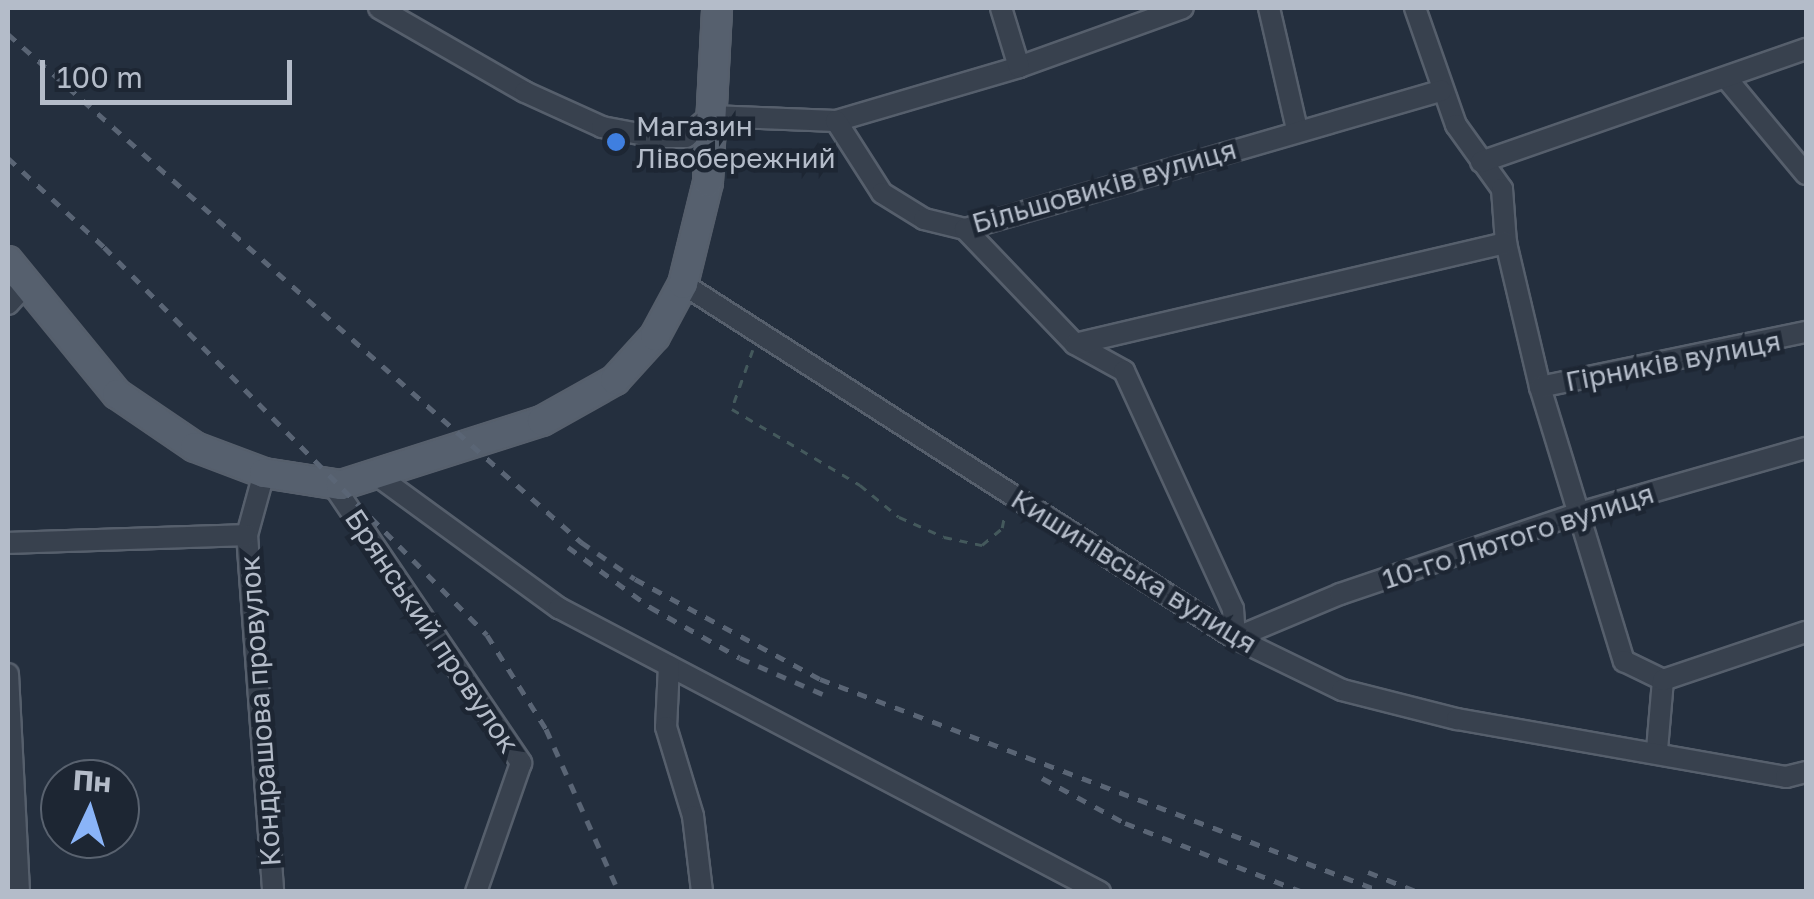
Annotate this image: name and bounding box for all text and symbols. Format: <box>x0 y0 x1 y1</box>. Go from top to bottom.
scale bar <box>45 40 298 102</box>
text: 100 m <box>57 59 143 95</box>
place label: Магазин Лівобережний <box>636 109 836 175</box>
marker: Магазин Лівобережний <box>605 131 627 153</box>
street label: Більшовиків вулиця <box>968 132 1240 240</box>
street label: Гірників вулиця <box>1563 324 1783 398</box>
street label: 10-го Лютого вулиця <box>1378 476 1658 596</box>
street label: Кишинівська вулиця <box>1005 482 1263 660</box>
street label: Брянський провулок <box>338 503 526 759</box>
street label: Кондрашова провулок <box>232 554 288 868</box>
north arrow <box>40 759 140 859</box>
text: Пн <box>72 763 112 798</box>

